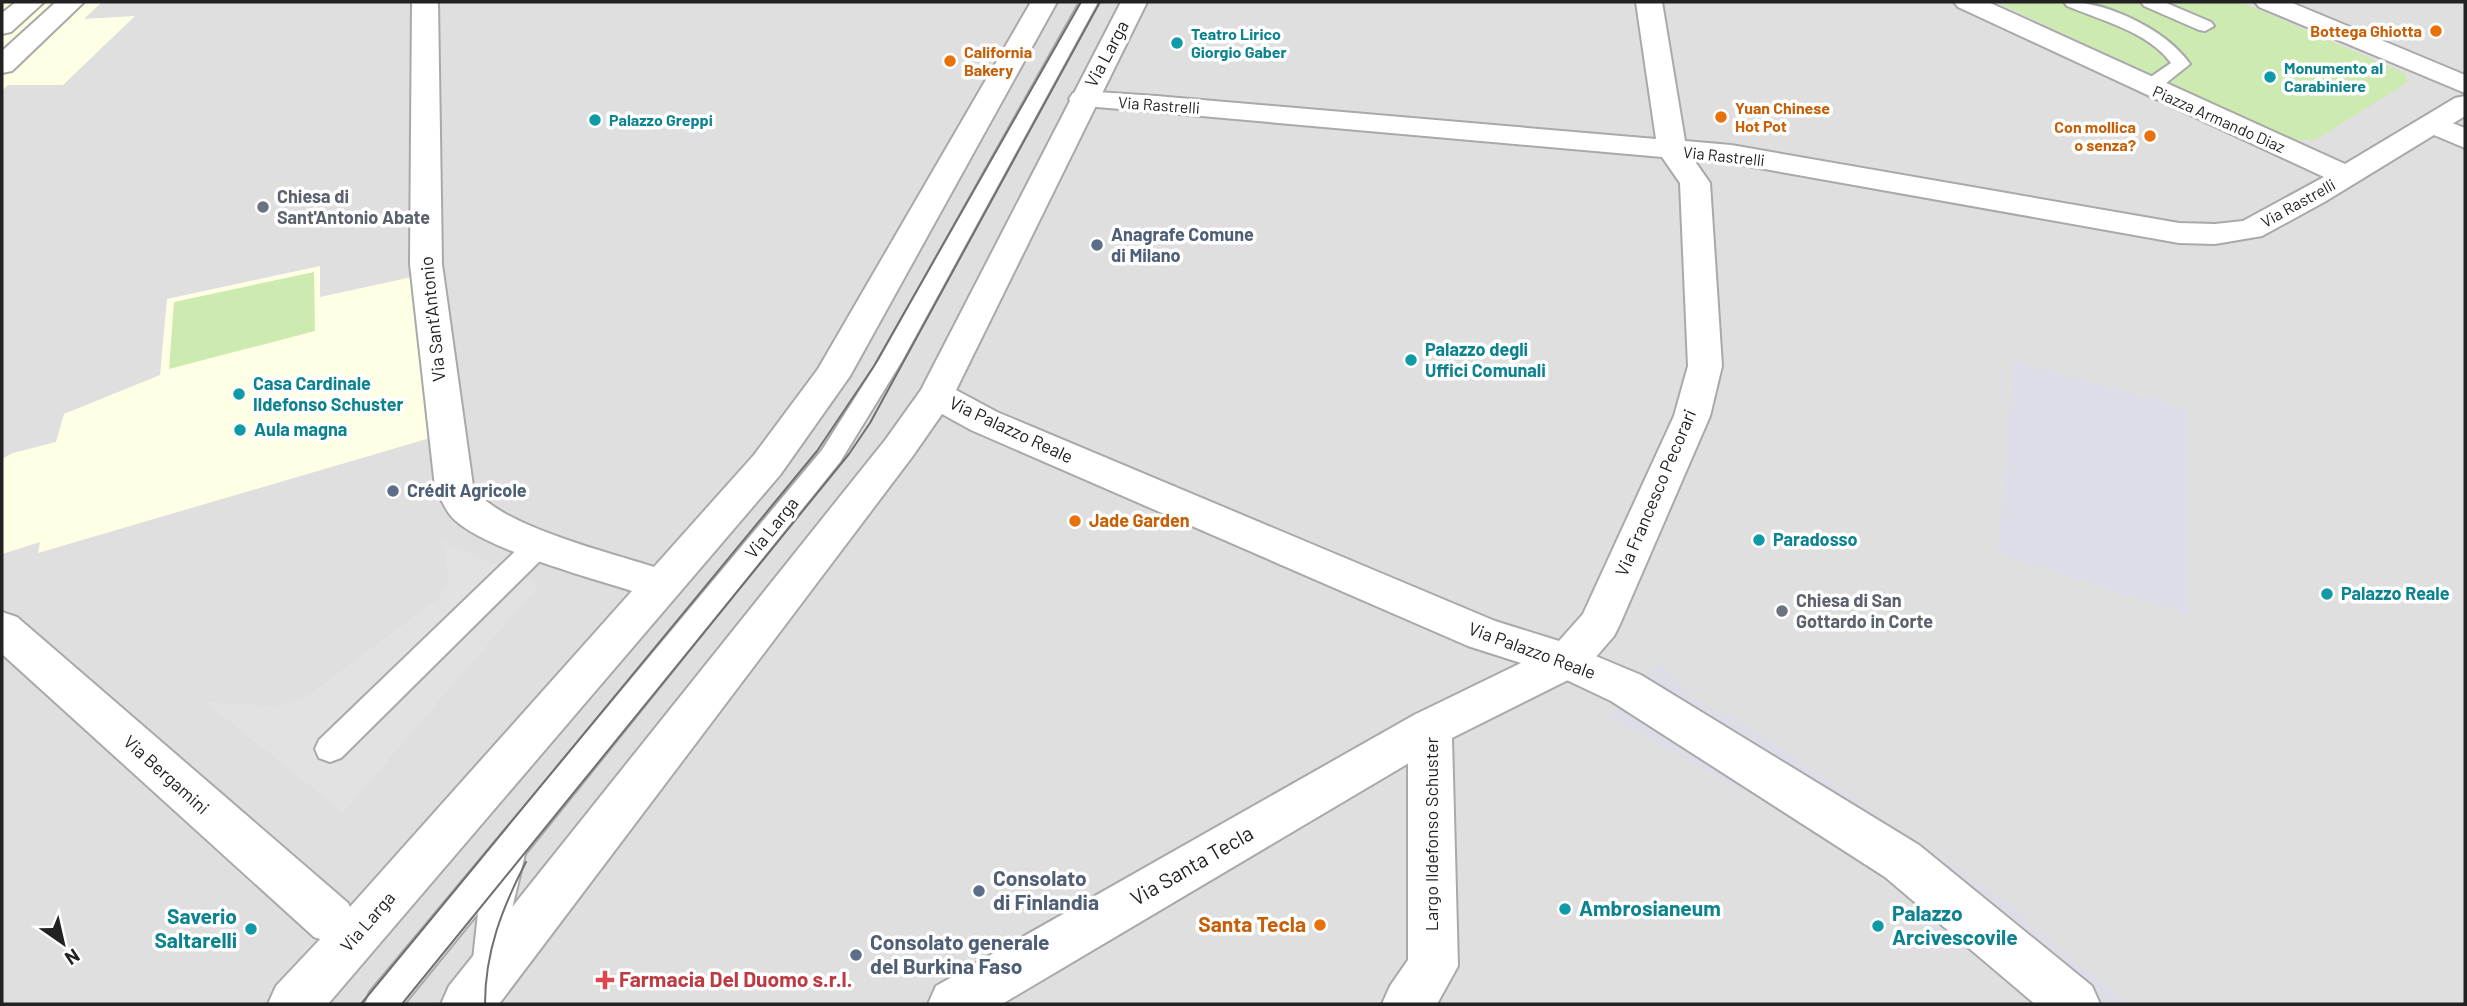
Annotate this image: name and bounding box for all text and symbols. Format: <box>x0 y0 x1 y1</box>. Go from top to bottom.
street label: Via Larga <box>1079 16 1133 91</box>
place label: Bottega Ghiotta <box>2310 21 2422 40</box>
marker: Bottega Ghiotta <box>2428 23 2444 39</box>
place label: Teatro Lirico Giorgio Gaber <box>1191 24 1287 61</box>
marker: Teatro Lirico Giorgio Gaber <box>1169 35 1185 51</box>
place label: California Bakery <box>964 42 1032 79</box>
marker: California Bakery <box>942 53 958 69</box>
place label: Monumento al Carabiniere <box>2284 58 2383 95</box>
marker: Monumento al Carabiniere <box>2262 69 2278 85</box>
street label: Piazza Armando Diaz <box>2150 81 2288 156</box>
street label: Via Rastrelli <box>1117 92 1201 117</box>
place label: Yuan Chinese Hot Pot <box>1735 98 1830 135</box>
marker: Yuan Chinese Hot Pot <box>1713 109 1729 125</box>
place label: Palazzo Greppi <box>609 110 713 129</box>
marker: Palazzo Greppi <box>587 112 603 128</box>
place label: Con mollica o senza? <box>2054 117 2136 154</box>
marker: Con mollica o senza? <box>2142 128 2158 144</box>
street label: Via Rastrelli <box>1682 142 1766 169</box>
street label: Via Rastrelli <box>2257 174 2338 231</box>
place label: Chiesa di Sant'Antonio Abate <box>277 185 430 228</box>
marker: Chiesa di Sant'Antonio Abate <box>255 199 271 215</box>
place label: Anagrafe Comune di Milano <box>1111 223 1254 266</box>
marker: Anagrafe Comune di Milano <box>1089 237 1105 253</box>
street label: Via Sant'Antonio <box>414 255 450 383</box>
place label: Palazzo degli Uffici Comunali <box>1425 338 1546 381</box>
marker: Palazzo degli Uffici Comunali <box>1403 352 1419 368</box>
place label: Casa Cardinale Ildefonso Schuster <box>253 372 403 415</box>
marker: Casa Cardinale Ildefonso Schuster <box>231 386 247 402</box>
street label: Via Palazzo Reale <box>946 391 1077 467</box>
street label: Via Francesco Pecorari <box>1610 406 1700 579</box>
place label: Aula magna <box>254 418 347 440</box>
marker: Aula magna <box>232 422 248 438</box>
place label: Crédit Agricole <box>407 479 527 501</box>
marker: Crédit Agricole <box>385 483 401 499</box>
street label: Via Larga <box>740 492 803 562</box>
place label: Jade Garden <box>1089 509 1190 531</box>
marker: Jade Garden <box>1067 513 1083 529</box>
place label: Paradosso <box>1773 528 1858 550</box>
marker: Paradosso <box>1751 532 1767 548</box>
place label: Palazzo Reale <box>2341 582 2450 604</box>
marker: Palazzo Reale <box>2319 586 2335 602</box>
place label: Chiesa di San Gottardo in Corte <box>1796 589 1933 632</box>
marker: Chiesa di San Gottardo in Corte <box>1774 603 1790 619</box>
street label: Via Palazzo Reale <box>1466 617 1599 683</box>
street label: Via Bergamini <box>119 730 214 819</box>
street label: Largo Ildefonso Schuster <box>1420 736 1442 931</box>
street label: Via Santa Tecla <box>1125 819 1257 910</box>
place label: Consolato di Finlandia <box>993 865 1099 914</box>
marker: Consolato di Finlandia <box>971 883 987 899</box>
street label: Via Larga <box>335 887 399 956</box>
place label: Ambrosianeum <box>1579 895 1721 920</box>
place label: Palazzo Arcivescovile <box>1892 900 2018 949</box>
marker: Ambrosianeum <box>1557 901 1573 917</box>
place label: Saverio Saltarelli <box>155 903 237 952</box>
north arrow <box>28 908 98 978</box>
place label: Santa Tecla <box>1198 911 1306 936</box>
marker: Santa Tecla <box>1312 917 1328 933</box>
marker: Palazzo Arcivescovile <box>1870 918 1886 934</box>
marker: Saverio Saltarelli <box>243 921 259 937</box>
place label: Consolato generale del Burkina Faso <box>870 929 1050 978</box>
text: N <box>61 944 84 971</box>
marker: Consolato generale del Burkina Faso <box>848 947 864 963</box>
place label: Farmacia Del Duomo s.r.l. <box>619 966 852 991</box>
marker: Farmacia Del Duomo s.r.l. <box>597 972 613 988</box>

